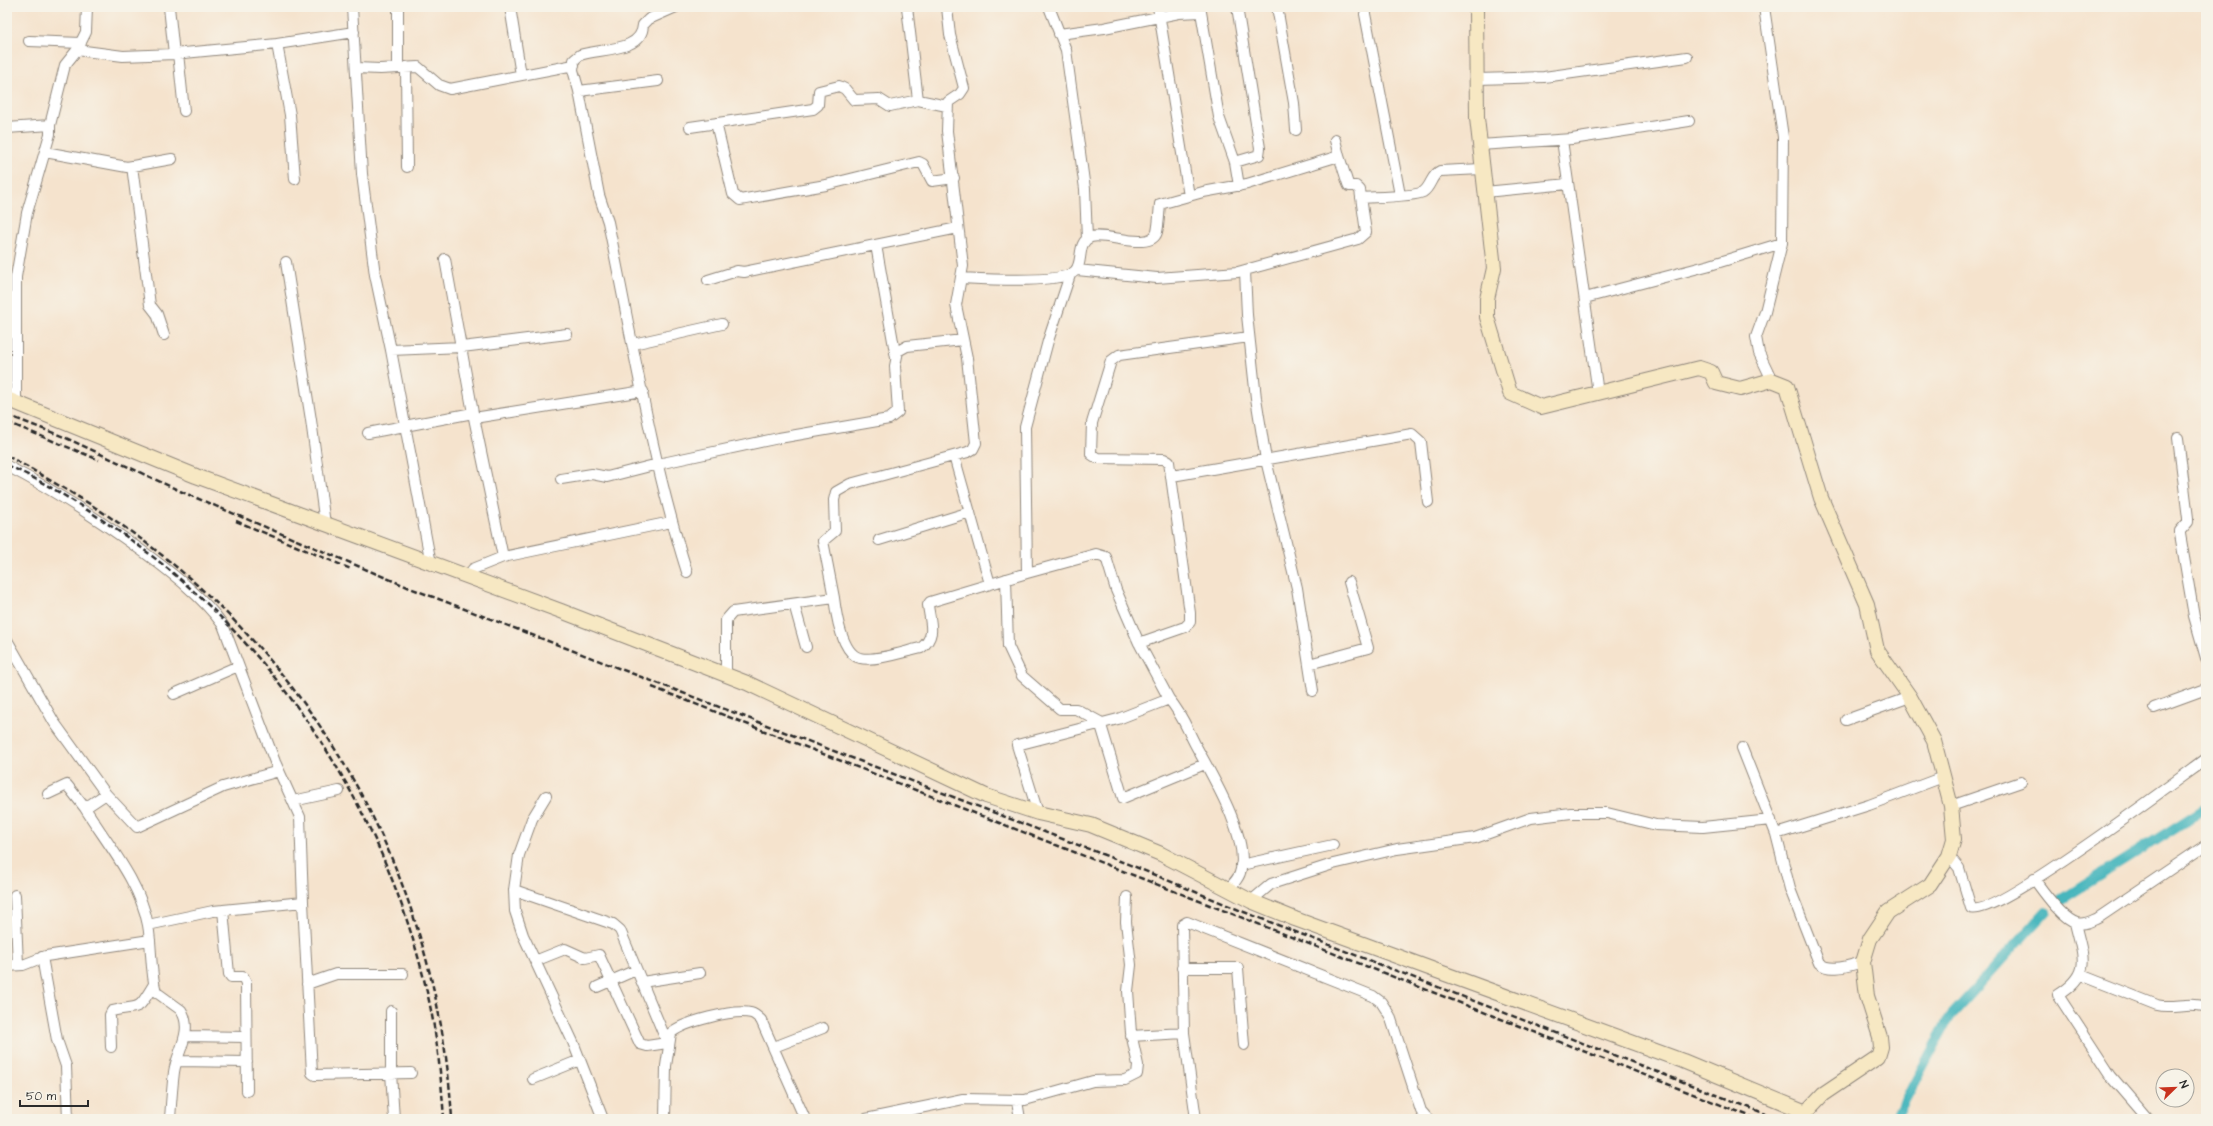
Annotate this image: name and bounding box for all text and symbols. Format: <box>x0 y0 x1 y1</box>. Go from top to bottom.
north arrow <box>2155 1068 2195 1108</box>
text: N <box>2175 1078 2192 1090</box>
scale bar <box>20 1082 88 1108</box>
text: 50 m <box>26 1088 57 1105</box>

